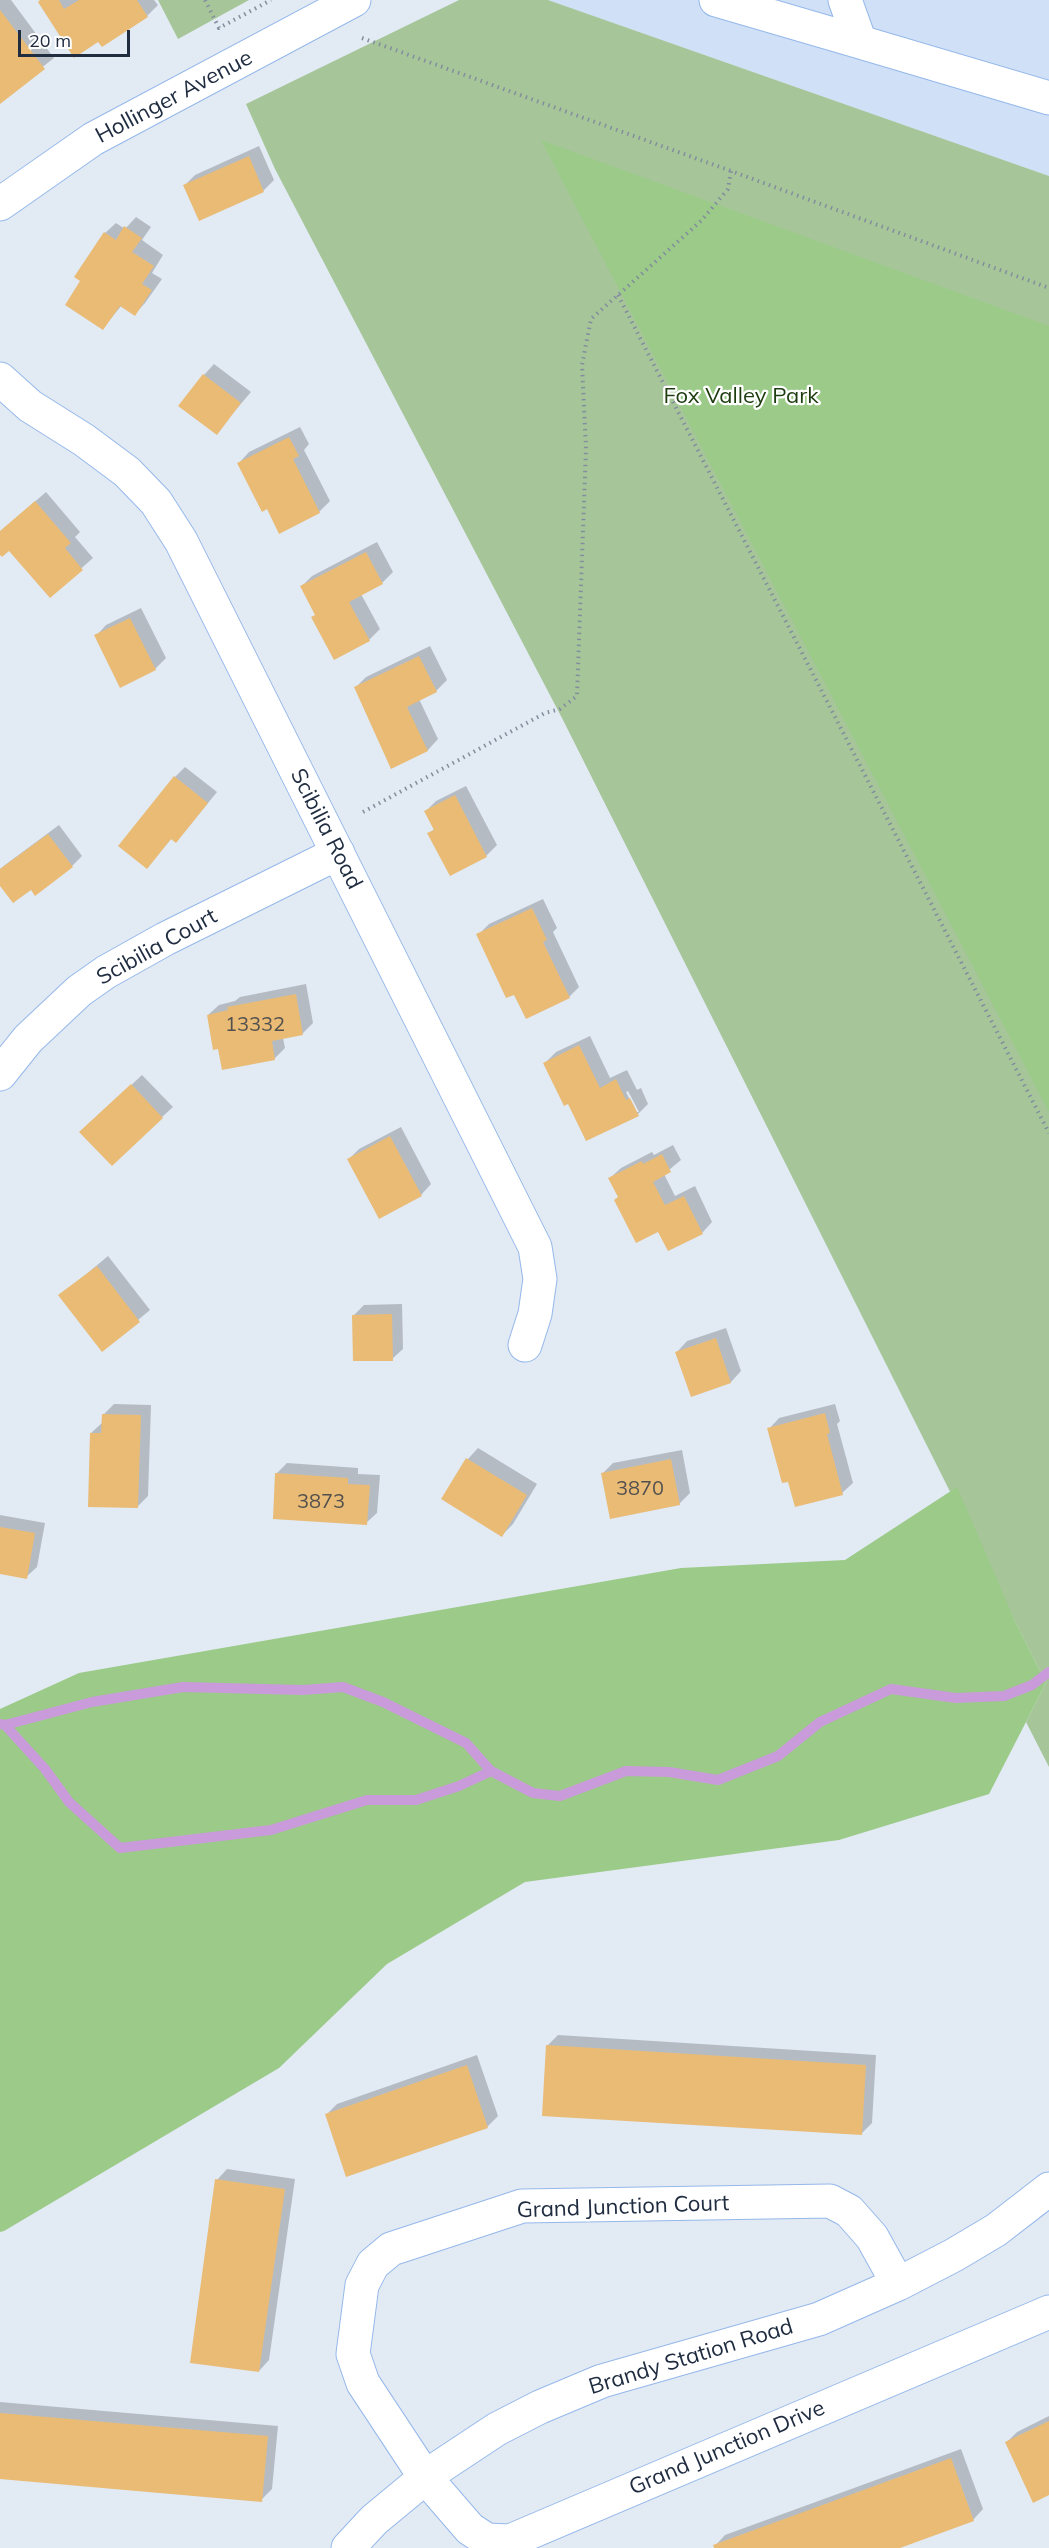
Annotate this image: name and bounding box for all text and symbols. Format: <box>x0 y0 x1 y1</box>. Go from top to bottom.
scale bar <box>21 18 134 56</box>
text: 20 m <box>29 29 71 52</box>
street label: Hollinger Avenue <box>91 45 257 149</box>
park label: Fox Valley Park <box>663 383 819 409</box>
street label: Scibilia Road <box>284 764 368 894</box>
street label: Scibilia Court <box>92 903 222 991</box>
house number: 13332 <box>225 1013 285 1037</box>
house number: 3870 <box>616 1477 664 1501</box>
house number: 3873 <box>297 1490 345 1514</box>
street label: Grand Junction Court <box>516 2190 730 2224</box>
street label: Brandy Station Road <box>586 2313 796 2401</box>
street label: Grand Junction Drive <box>625 2395 829 2501</box>

